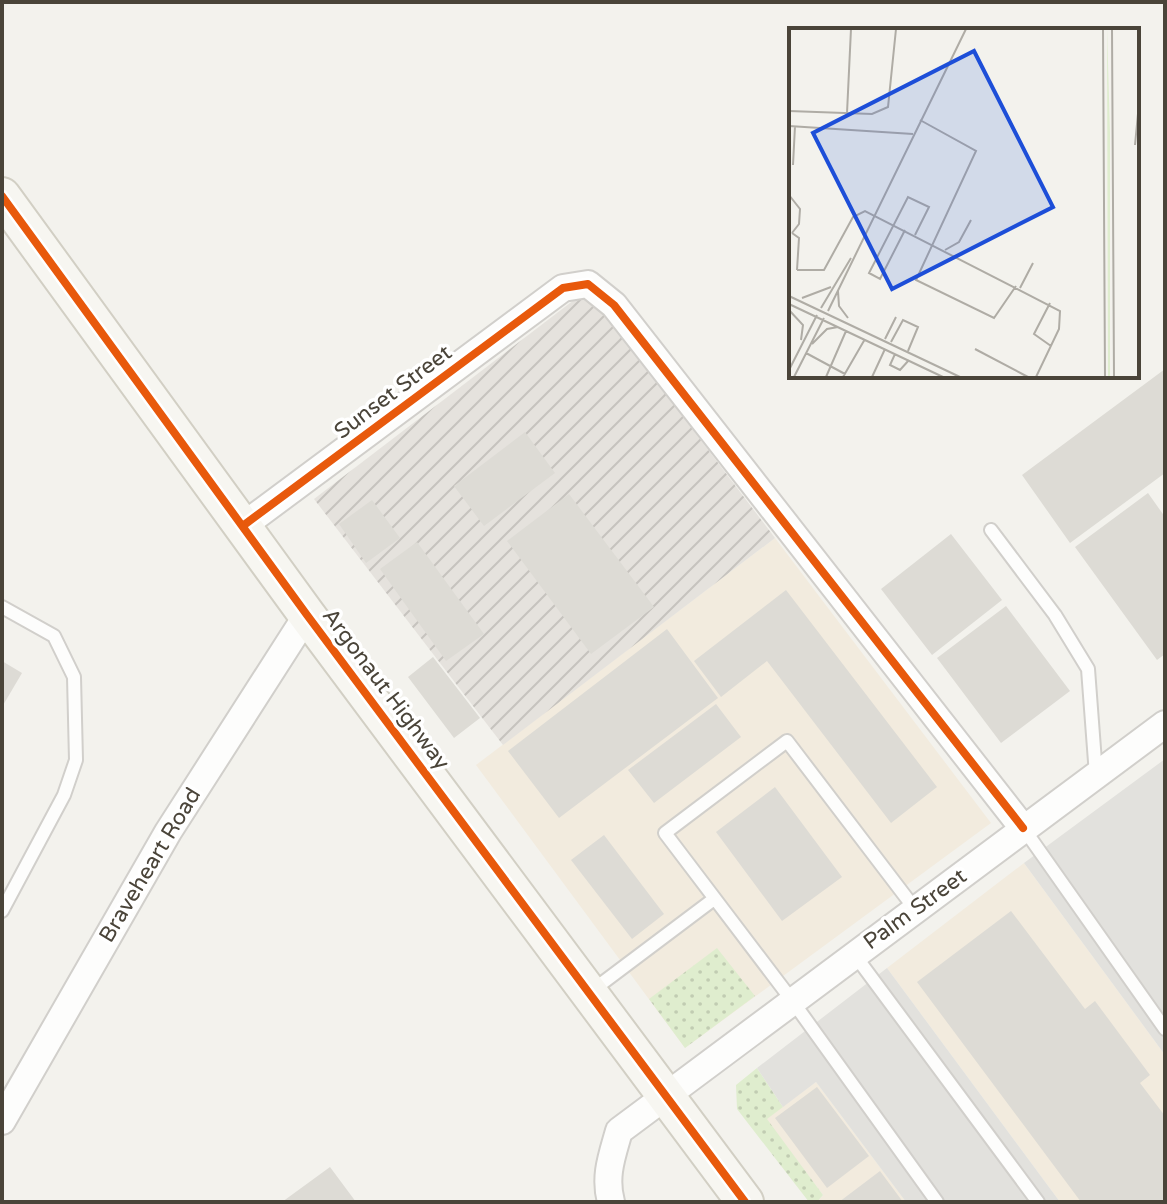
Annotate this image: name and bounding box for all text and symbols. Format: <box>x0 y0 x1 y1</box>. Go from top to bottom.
inset map <box>789 28 1139 378</box>
street label: Sunset Street <box>329 339 457 445</box>
street label: Argonaut Highway <box>317 603 455 775</box>
street label: Braveheart Road <box>94 783 206 947</box>
street label: Palm Street <box>858 863 972 955</box>

